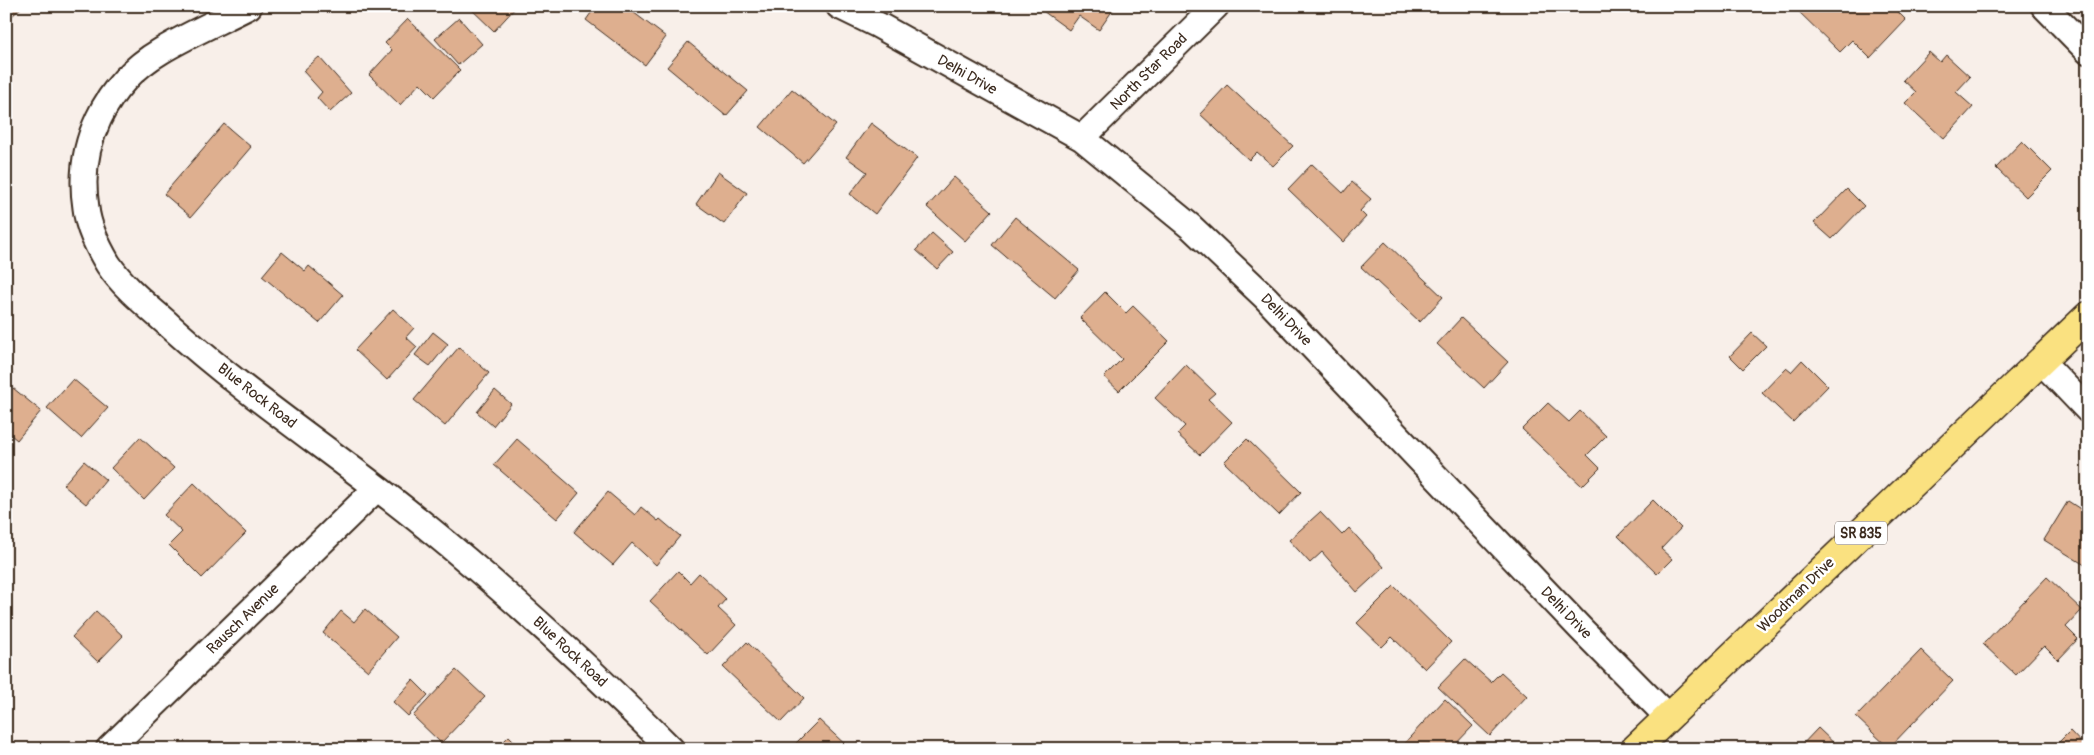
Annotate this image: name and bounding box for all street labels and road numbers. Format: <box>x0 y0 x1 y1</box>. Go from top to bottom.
street label: North Star Road <box>1106 29 1192 115</box>
street label: Delhi Drive <box>934 51 1001 99</box>
street label: Delhi Drive <box>1256 290 1316 351</box>
street label: Blue Rock Road <box>214 359 300 433</box>
road number: SR 835 <box>1835 522 1887 544</box>
street label: Woodman Drive <box>1753 553 1839 637</box>
street label: Rausch Avenue <box>203 579 284 658</box>
street label: Delhi Drive <box>1536 583 1596 644</box>
street label: Blue Rock Road <box>529 613 611 691</box>

